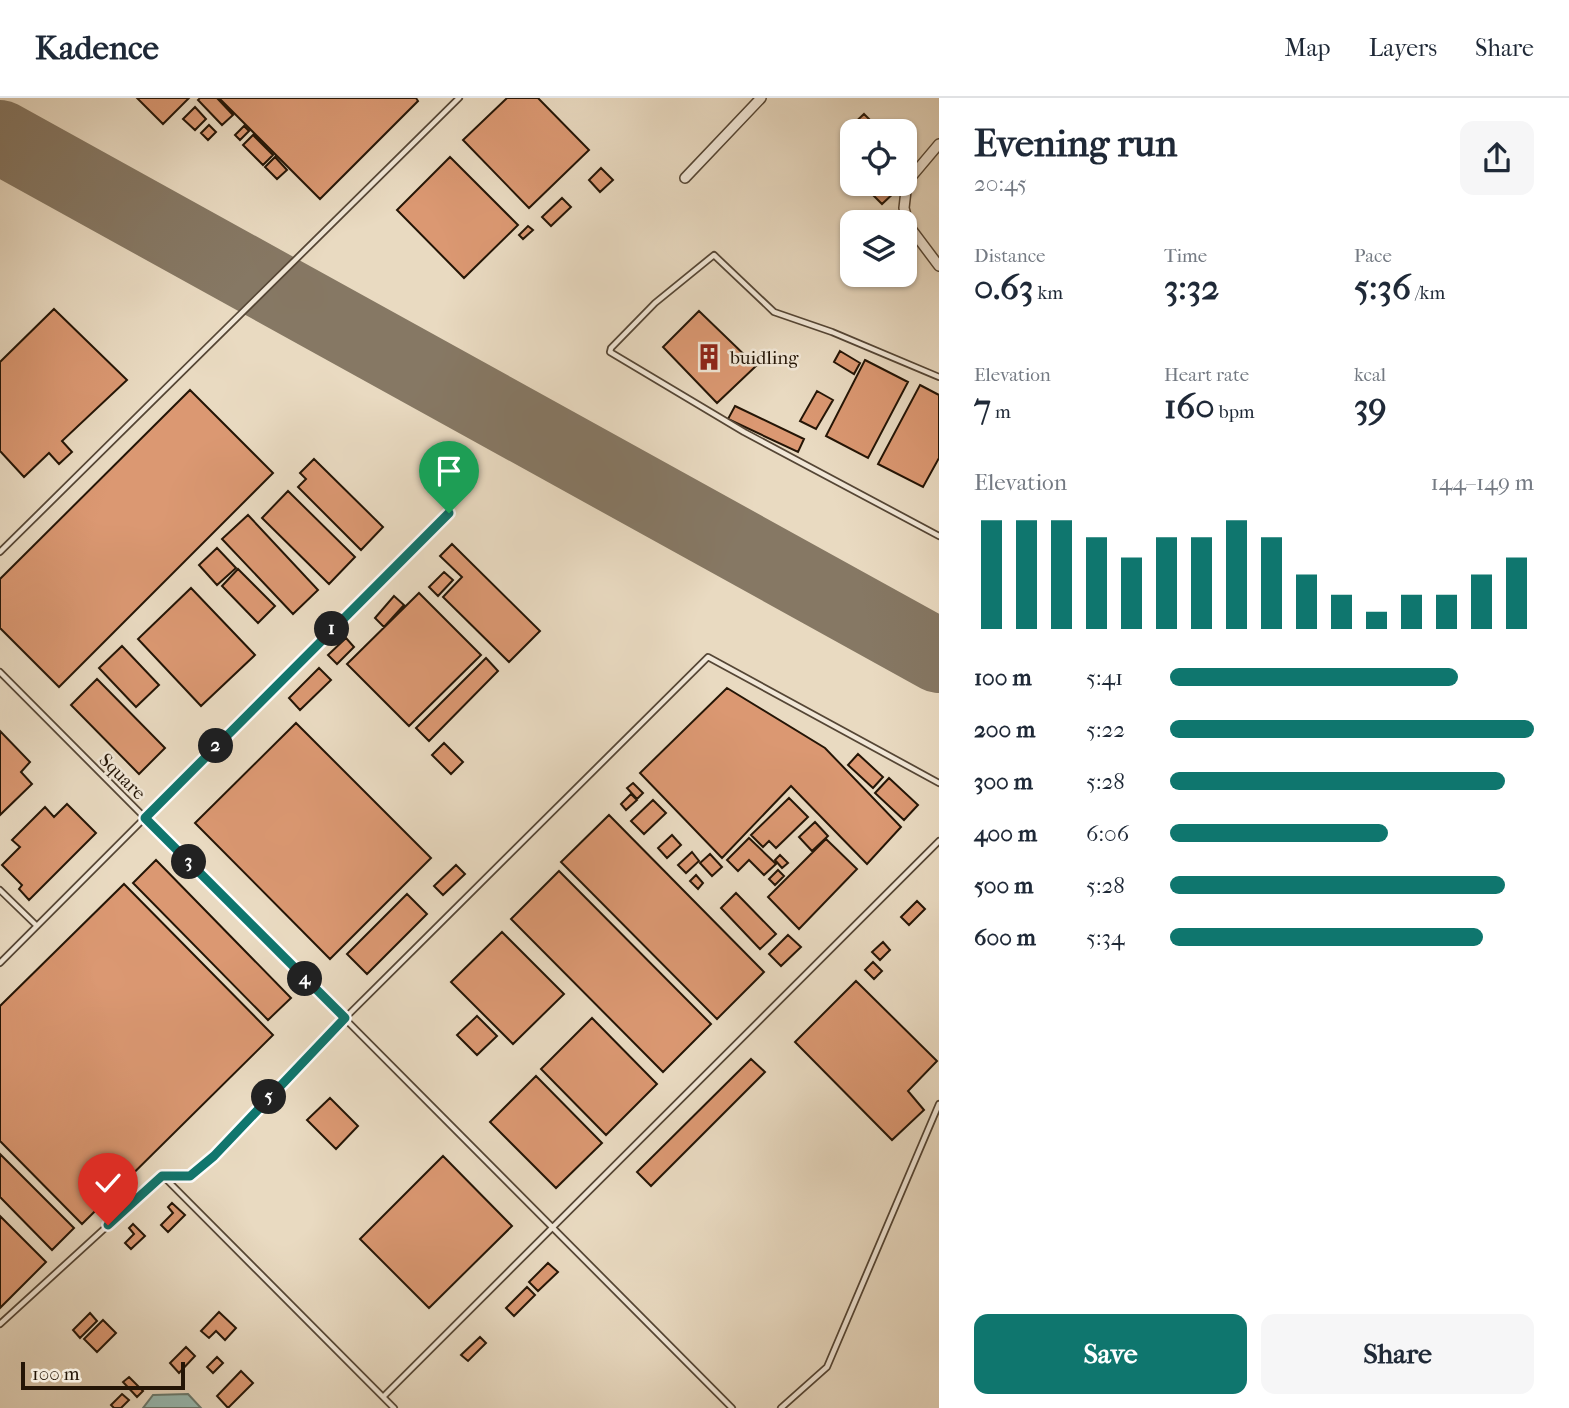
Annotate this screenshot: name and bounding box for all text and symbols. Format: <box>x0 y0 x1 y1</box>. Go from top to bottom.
text: Kadence <box>35 29 159 68</box>
text: Map <box>1285 34 1331 62</box>
text: Layers <box>1369 34 1437 62</box>
text: Share <box>1475 34 1534 62</box>
map controls <box>840 119 917 287</box>
button: locate <box>840 119 917 196</box>
text: Evening run <box>974 121 1177 166</box>
button: share <box>1460 121 1534 195</box>
text: 20:45 <box>974 170 1027 197</box>
button: layers <box>840 210 917 287</box>
text: Distance <box>974 245 1045 267</box>
text: Time <box>1164 245 1207 267</box>
text: Pace <box>1354 245 1392 267</box>
text: 0.63 <box>974 267 1033 308</box>
text: 3:32 <box>1164 267 1219 308</box>
text: 5:36 <box>1354 267 1411 308</box>
text: km <box>1033 282 1063 304</box>
text: /km <box>1411 282 1445 304</box>
building icon: buidling <box>694 342 724 372</box>
place label: buidling <box>729 347 799 369</box>
text: Elevation <box>974 364 1051 386</box>
text: Heart rate <box>1164 364 1249 386</box>
text: kcal <box>1354 364 1386 386</box>
text: 7 <box>974 386 991 427</box>
text: 160 <box>1164 386 1215 427</box>
text: 39 <box>1354 386 1387 427</box>
text: m <box>991 401 1011 423</box>
text: bpm <box>1215 401 1255 423</box>
pin <box>419 441 479 513</box>
icon: arrive <box>430 452 468 490</box>
text: Elevation <box>974 469 1067 496</box>
text: 144–149 m <box>1431 469 1534 496</box>
pin: 1 <box>314 612 350 646</box>
text: 1 <box>328 617 335 639</box>
text: 100 m <box>974 664 1032 691</box>
text: 5:41 <box>1086 664 1123 691</box>
text: 200 m <box>974 716 1035 743</box>
text: 5:22 <box>1086 716 1125 743</box>
pin: 2 <box>198 728 234 764</box>
text: 2 <box>211 734 220 756</box>
street label: Square <box>95 749 150 804</box>
text: 300 m <box>974 768 1033 795</box>
text: 5:28 <box>1086 768 1125 795</box>
text: 400 m <box>974 820 1037 847</box>
text: 6:06 <box>1086 820 1129 847</box>
pin: 3 <box>172 844 206 880</box>
text: 3 <box>185 850 192 872</box>
text: 500 m <box>974 872 1033 899</box>
text: 5:28 <box>1086 872 1125 899</box>
text: 600 m <box>974 924 1036 951</box>
text: 5:34 <box>1086 924 1125 951</box>
pin: 4 <box>288 962 322 996</box>
text: 4 <box>299 967 310 989</box>
pin: 5 <box>252 1080 286 1114</box>
text: 5 <box>264 1085 273 1107</box>
pin <box>78 1153 138 1225</box>
icon: check <box>89 1164 127 1202</box>
button: Save <box>974 1314 1247 1394</box>
button: Share <box>1261 1314 1534 1394</box>
scale bar <box>21 1359 186 1391</box>
text: 100 m <box>32 1363 80 1385</box>

